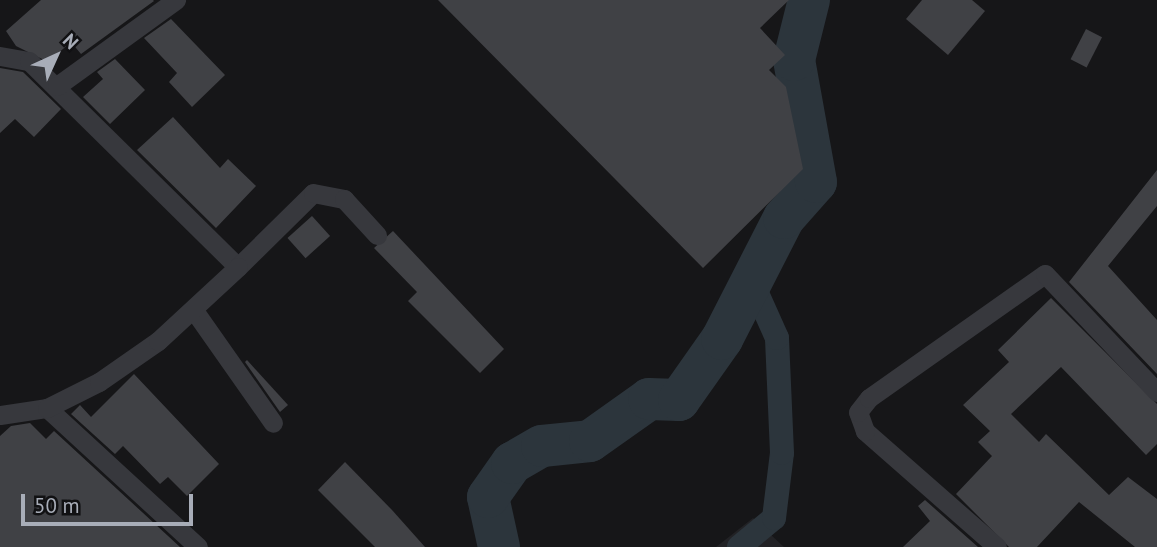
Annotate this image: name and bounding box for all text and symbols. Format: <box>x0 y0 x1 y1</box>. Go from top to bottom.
north arrow <box>21 21 91 91</box>
text: N <box>58 28 84 54</box>
scale bar <box>24 480 196 524</box>
text: 50 m <box>34 492 80 519</box>

